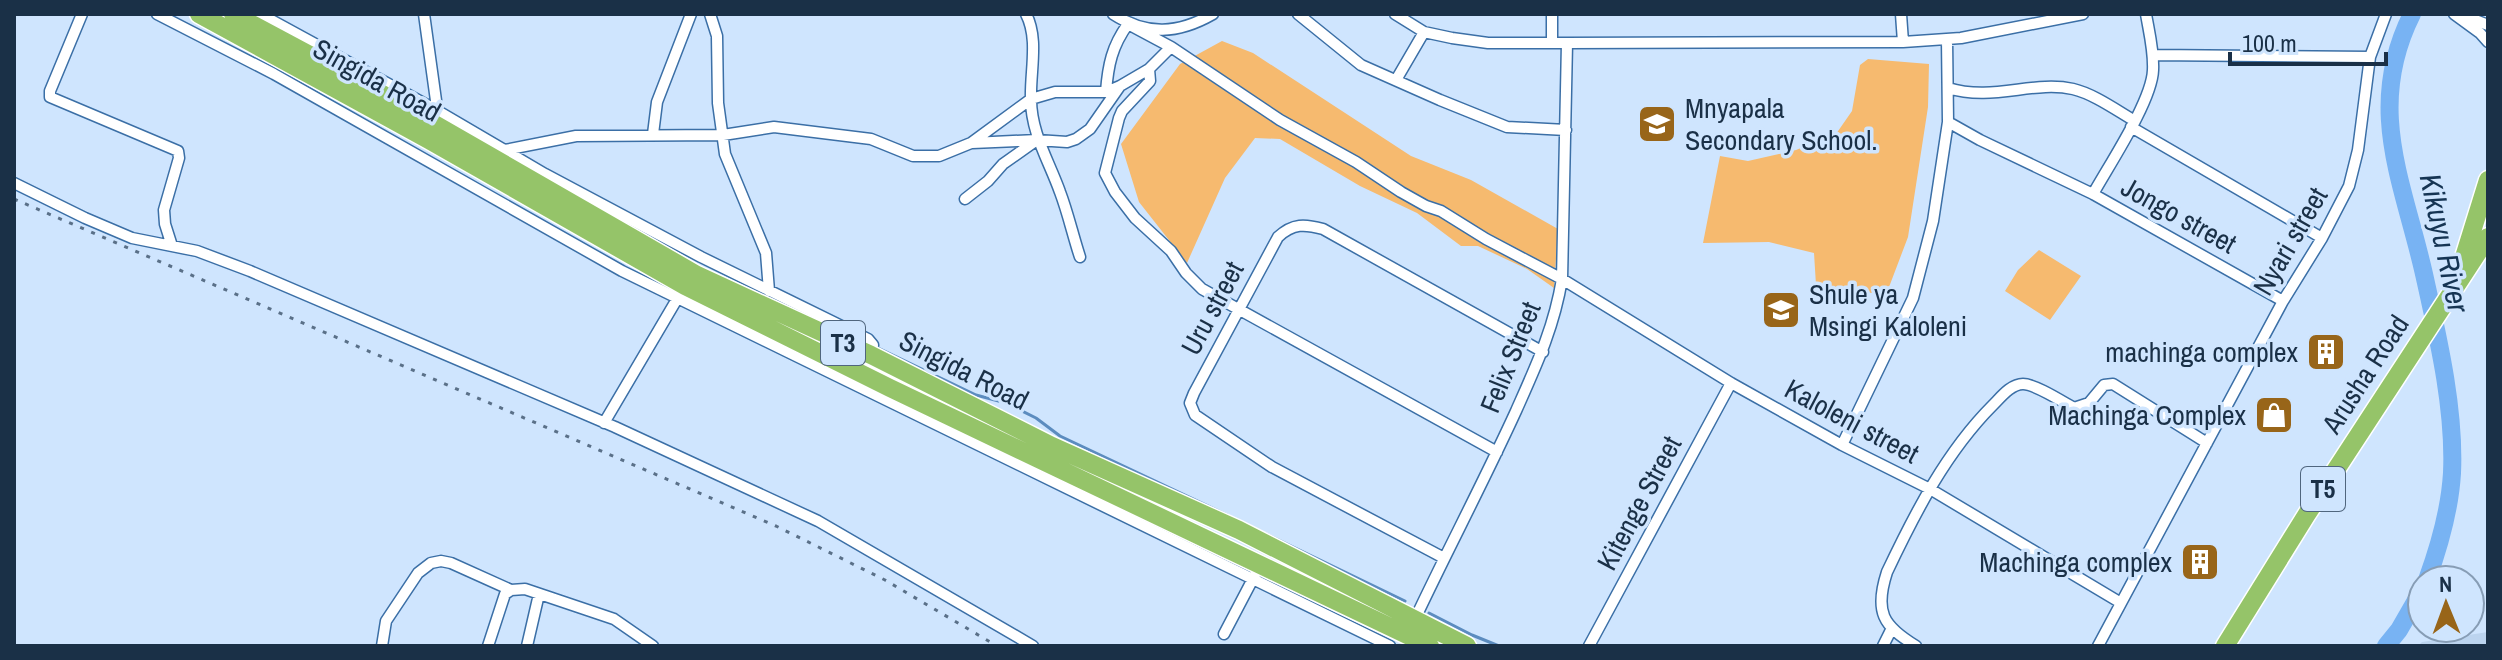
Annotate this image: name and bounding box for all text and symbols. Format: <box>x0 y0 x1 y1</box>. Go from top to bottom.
scale bar <box>2230 16 2386 66</box>
text: 100 m <box>2242 27 2297 59</box>
street label: Singida Road <box>306 29 448 131</box>
place label: Mnyapala Secondary School. <box>1685 89 1878 159</box>
school or university icon: Mnyapala Secondary School. <box>1636 103 1678 145</box>
street label: Jongo street <box>2115 168 2243 262</box>
water label: Kikuyu River <box>2411 170 2479 317</box>
street label: Nyari street <box>2244 180 2336 302</box>
street label: Uru street <box>1172 255 1252 361</box>
place label: Shule ya Msingi Kaloleni <box>1809 275 1967 345</box>
school or university icon: Shule ya Msingi Kaloleni <box>1760 289 1802 331</box>
street label: Felix Street <box>1471 296 1549 418</box>
street label: Arusha Road <box>2312 307 2417 441</box>
road number: T3 <box>821 321 865 365</box>
street label: Singida Road <box>893 321 1035 419</box>
building icon: machinga complex <box>2305 331 2347 373</box>
place label: machinga complex <box>2105 333 2299 371</box>
street label: Kaloleni street <box>1778 370 1926 472</box>
shop icon: Machinga Complex <box>2253 394 2295 436</box>
place label: Machinga Complex <box>2048 396 2247 434</box>
street label: Kitenge Street <box>1588 429 1690 577</box>
road number: T5 <box>2301 467 2345 511</box>
building icon: Machinga complex <box>2179 541 2221 583</box>
place label: Machinga complex <box>1979 543 2173 581</box>
north arrow <box>2406 564 2486 644</box>
text: N <box>2439 569 2452 599</box>

